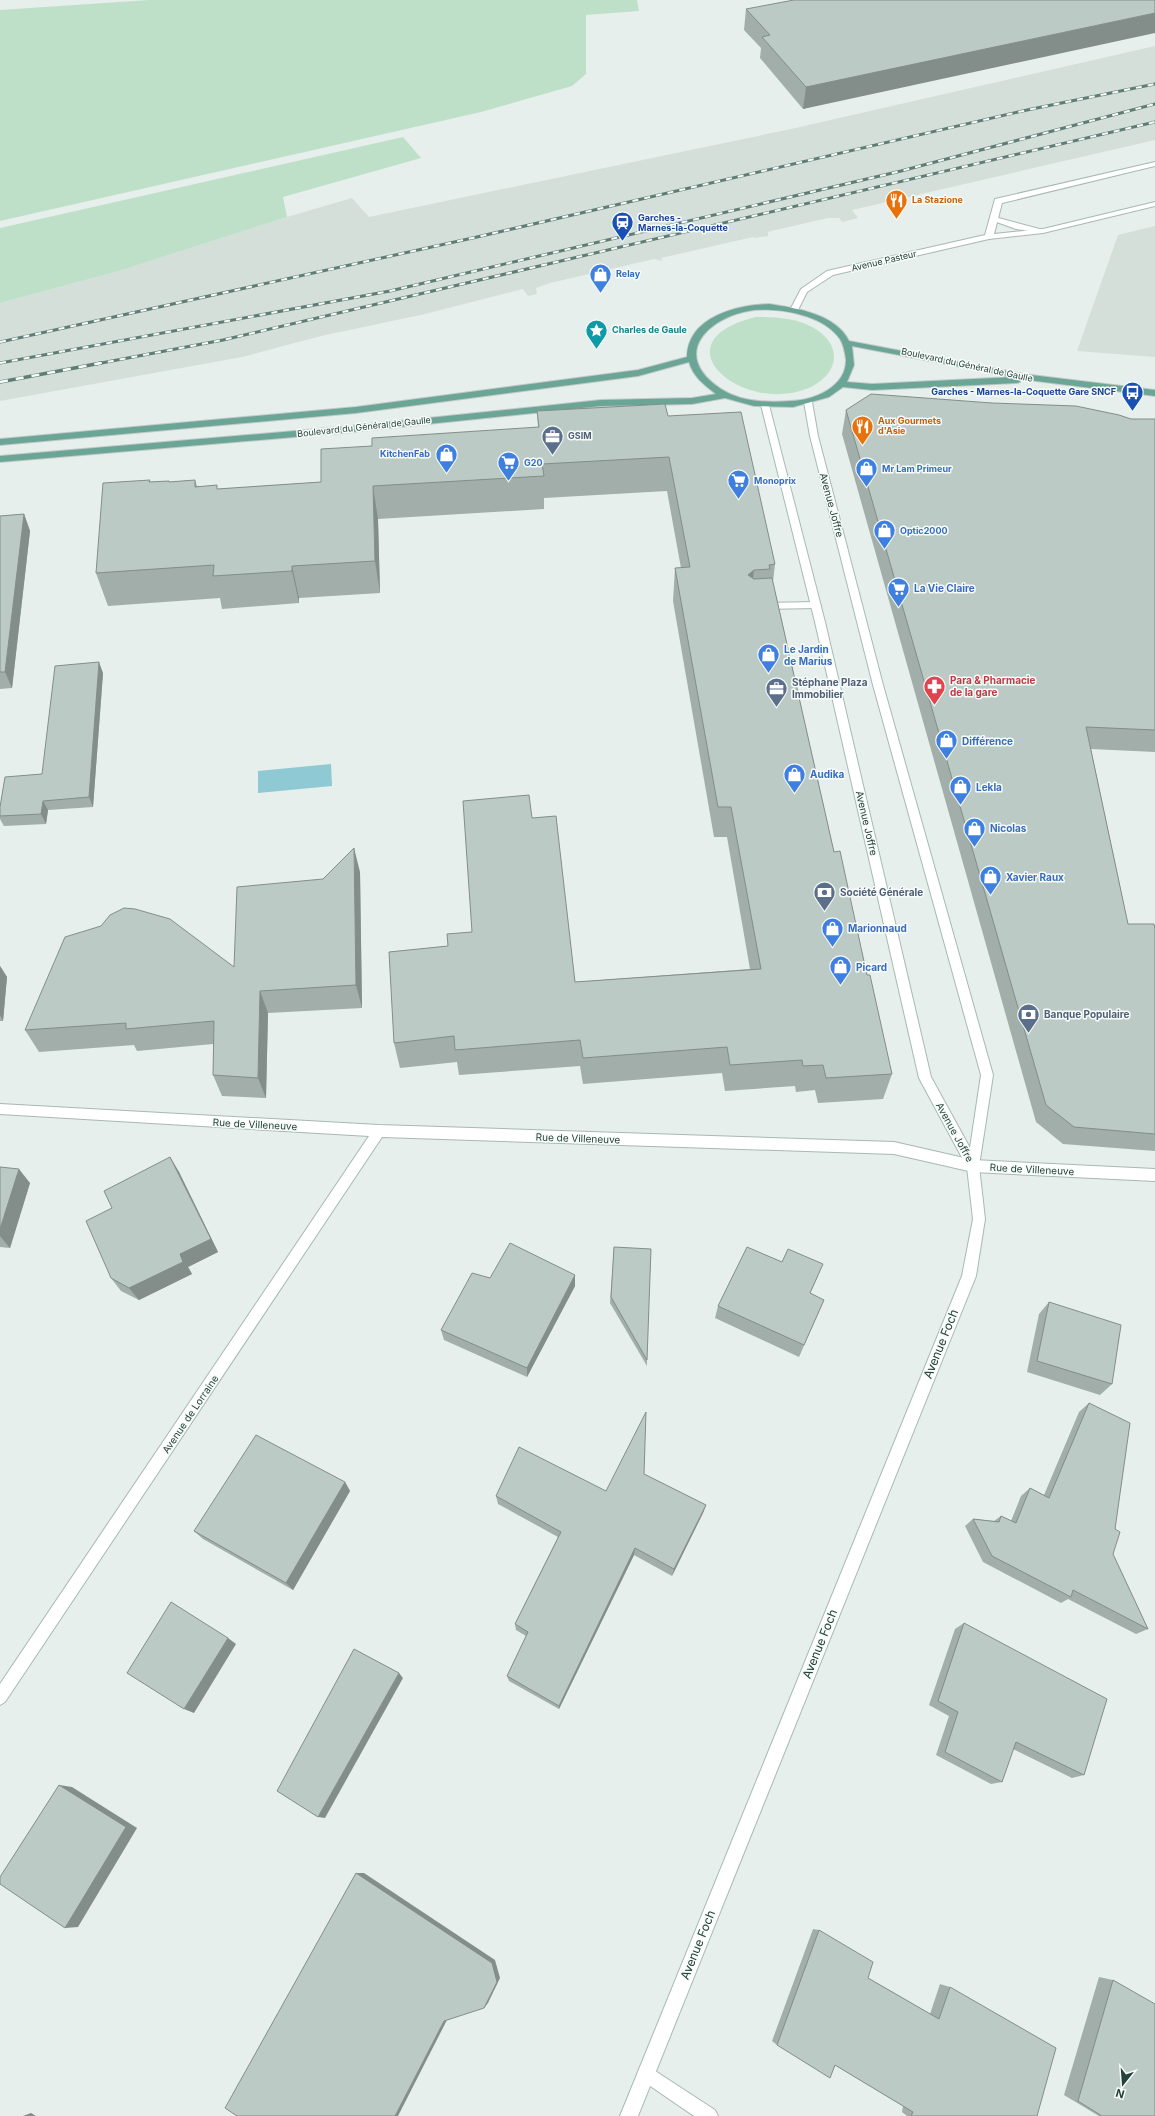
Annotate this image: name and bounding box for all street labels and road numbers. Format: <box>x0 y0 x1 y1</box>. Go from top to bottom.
street label: Avenue Pasteur <box>850 248 918 273</box>
street label: Boulevard du Général de Gaulle <box>900 345 1034 384</box>
street label: Boulevard du Général de Gaulle <box>297 414 431 439</box>
street label: Avenue Joffre <box>818 472 846 539</box>
street label: Avenue Joffre <box>854 789 880 857</box>
street label: Avenue Joffre <box>934 1100 976 1164</box>
street label: Rue de Villeneuve <box>212 1116 298 1132</box>
street label: Rue de Villeneuve <box>535 1131 621 1145</box>
street label: Rue de Villeneuve <box>989 1161 1075 1177</box>
street label: Avenue Foch <box>920 1307 961 1381</box>
street label: Avenue de Lorraine <box>159 1372 221 1455</box>
street label: Avenue Foch <box>799 1607 840 1681</box>
street label: Avenue Foch <box>677 1908 718 1982</box>

